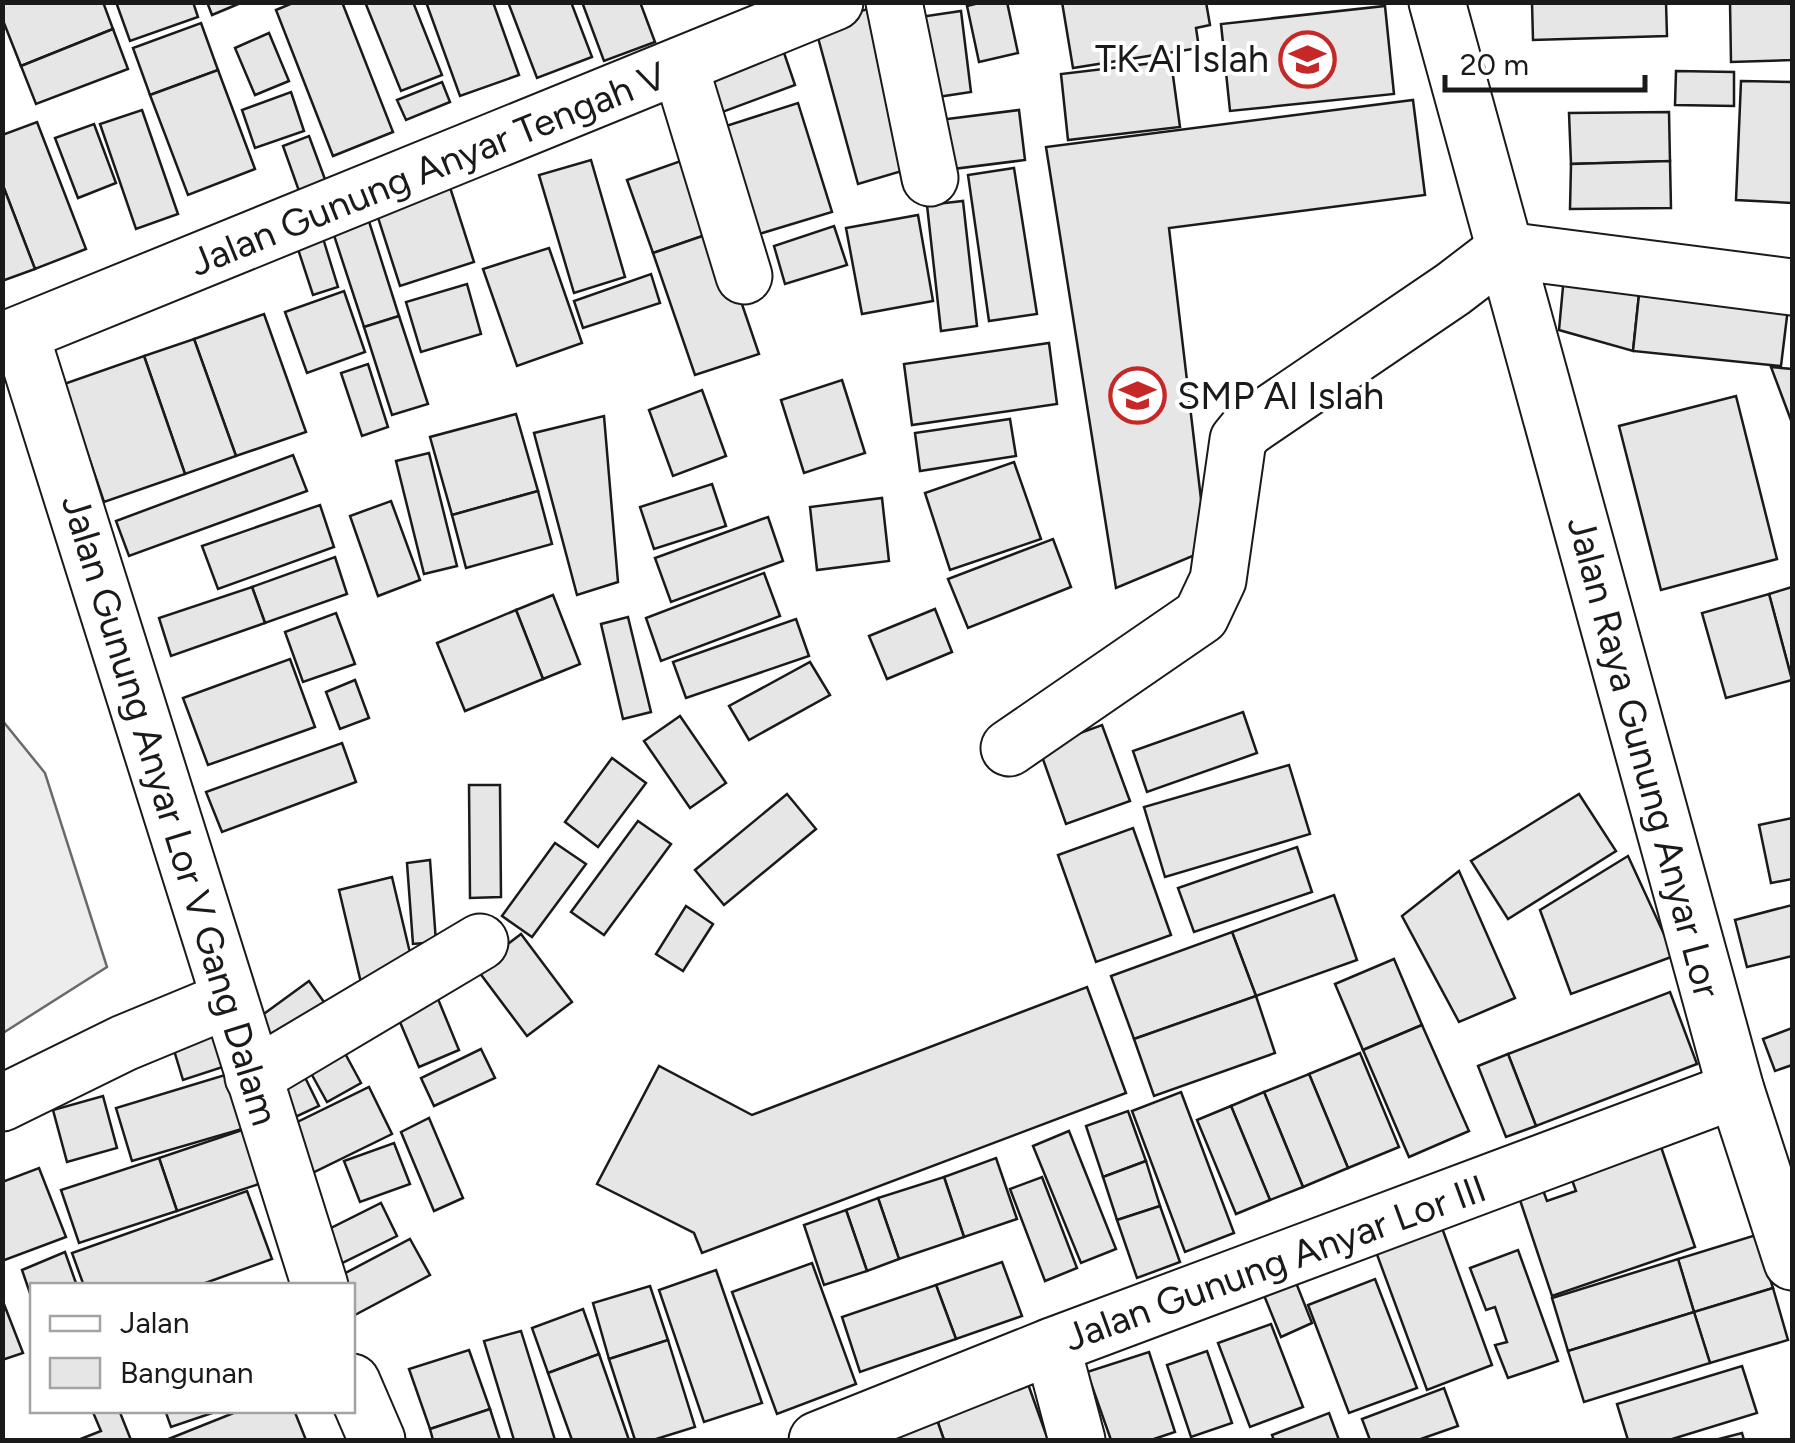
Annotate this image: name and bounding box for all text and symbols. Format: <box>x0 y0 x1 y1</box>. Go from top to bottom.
school or university icon: TK Al Islah <box>1278 29 1338 89</box>
scale bar <box>1445 30 1645 92</box>
place label: TK Al Islah <box>1095 36 1269 82</box>
text: 20 m <box>1460 46 1529 83</box>
street label: Jalan Gunung Anyar Tengah V <box>183 52 673 286</box>
school or university icon: SMP Al Islah <box>1108 366 1168 426</box>
place label: SMP Al Islah <box>1177 373 1384 419</box>
street label: Jalan Gunung Anyar Lor V Gang Dalam <box>52 489 288 1131</box>
street label: Jalan Raya Gunung Anyar Lor <box>1558 511 1730 1003</box>
street label: Jalan Gunung Anyar Lor III <box>1058 1165 1492 1361</box>
legend <box>30 1283 355 1413</box>
text: Jalan <box>120 1304 189 1341</box>
text: Bangunan <box>120 1354 254 1391</box>

